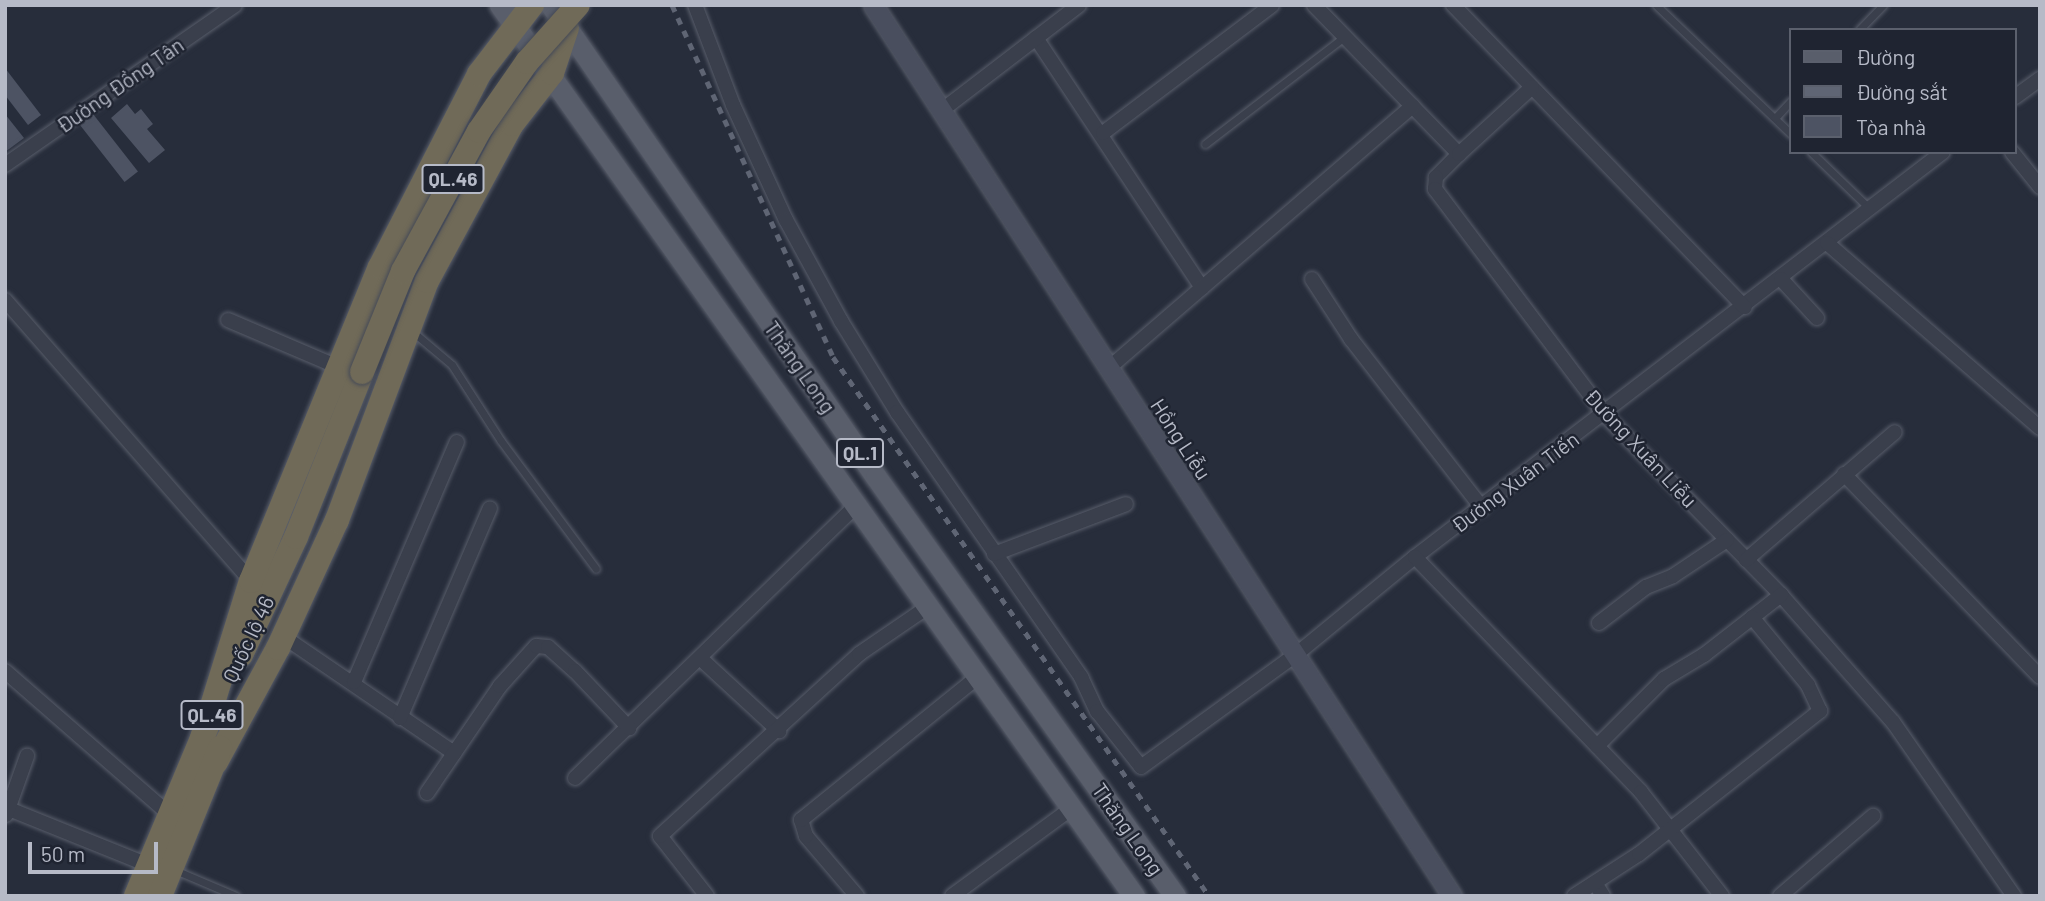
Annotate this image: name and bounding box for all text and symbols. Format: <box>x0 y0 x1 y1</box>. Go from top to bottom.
legend <box>1790 28 2017 154</box>
street label: Đường Đồng Tân <box>52 32 188 138</box>
text: Đường <box>1856 44 1915 69</box>
text: Đường sắt <box>1856 79 1948 104</box>
text: Tòa nhà <box>1856 114 1926 139</box>
road number: QL.46 <box>421 164 484 195</box>
street label: Thăng Long <box>759 316 841 418</box>
street label: Đường Xuân Liễu <box>1580 383 1702 513</box>
street label: Hồng Liễu <box>1146 394 1216 484</box>
street label: Đường Xuân Tiến <box>1446 426 1584 538</box>
road number: QL.1 <box>836 437 884 468</box>
street label: Quốc lộ 46 <box>217 592 279 686</box>
road number: QL.46 <box>180 700 244 730</box>
street label: Thăng Long <box>1087 778 1169 880</box>
scale bar <box>32 828 161 872</box>
text: 50 m <box>41 841 85 866</box>

